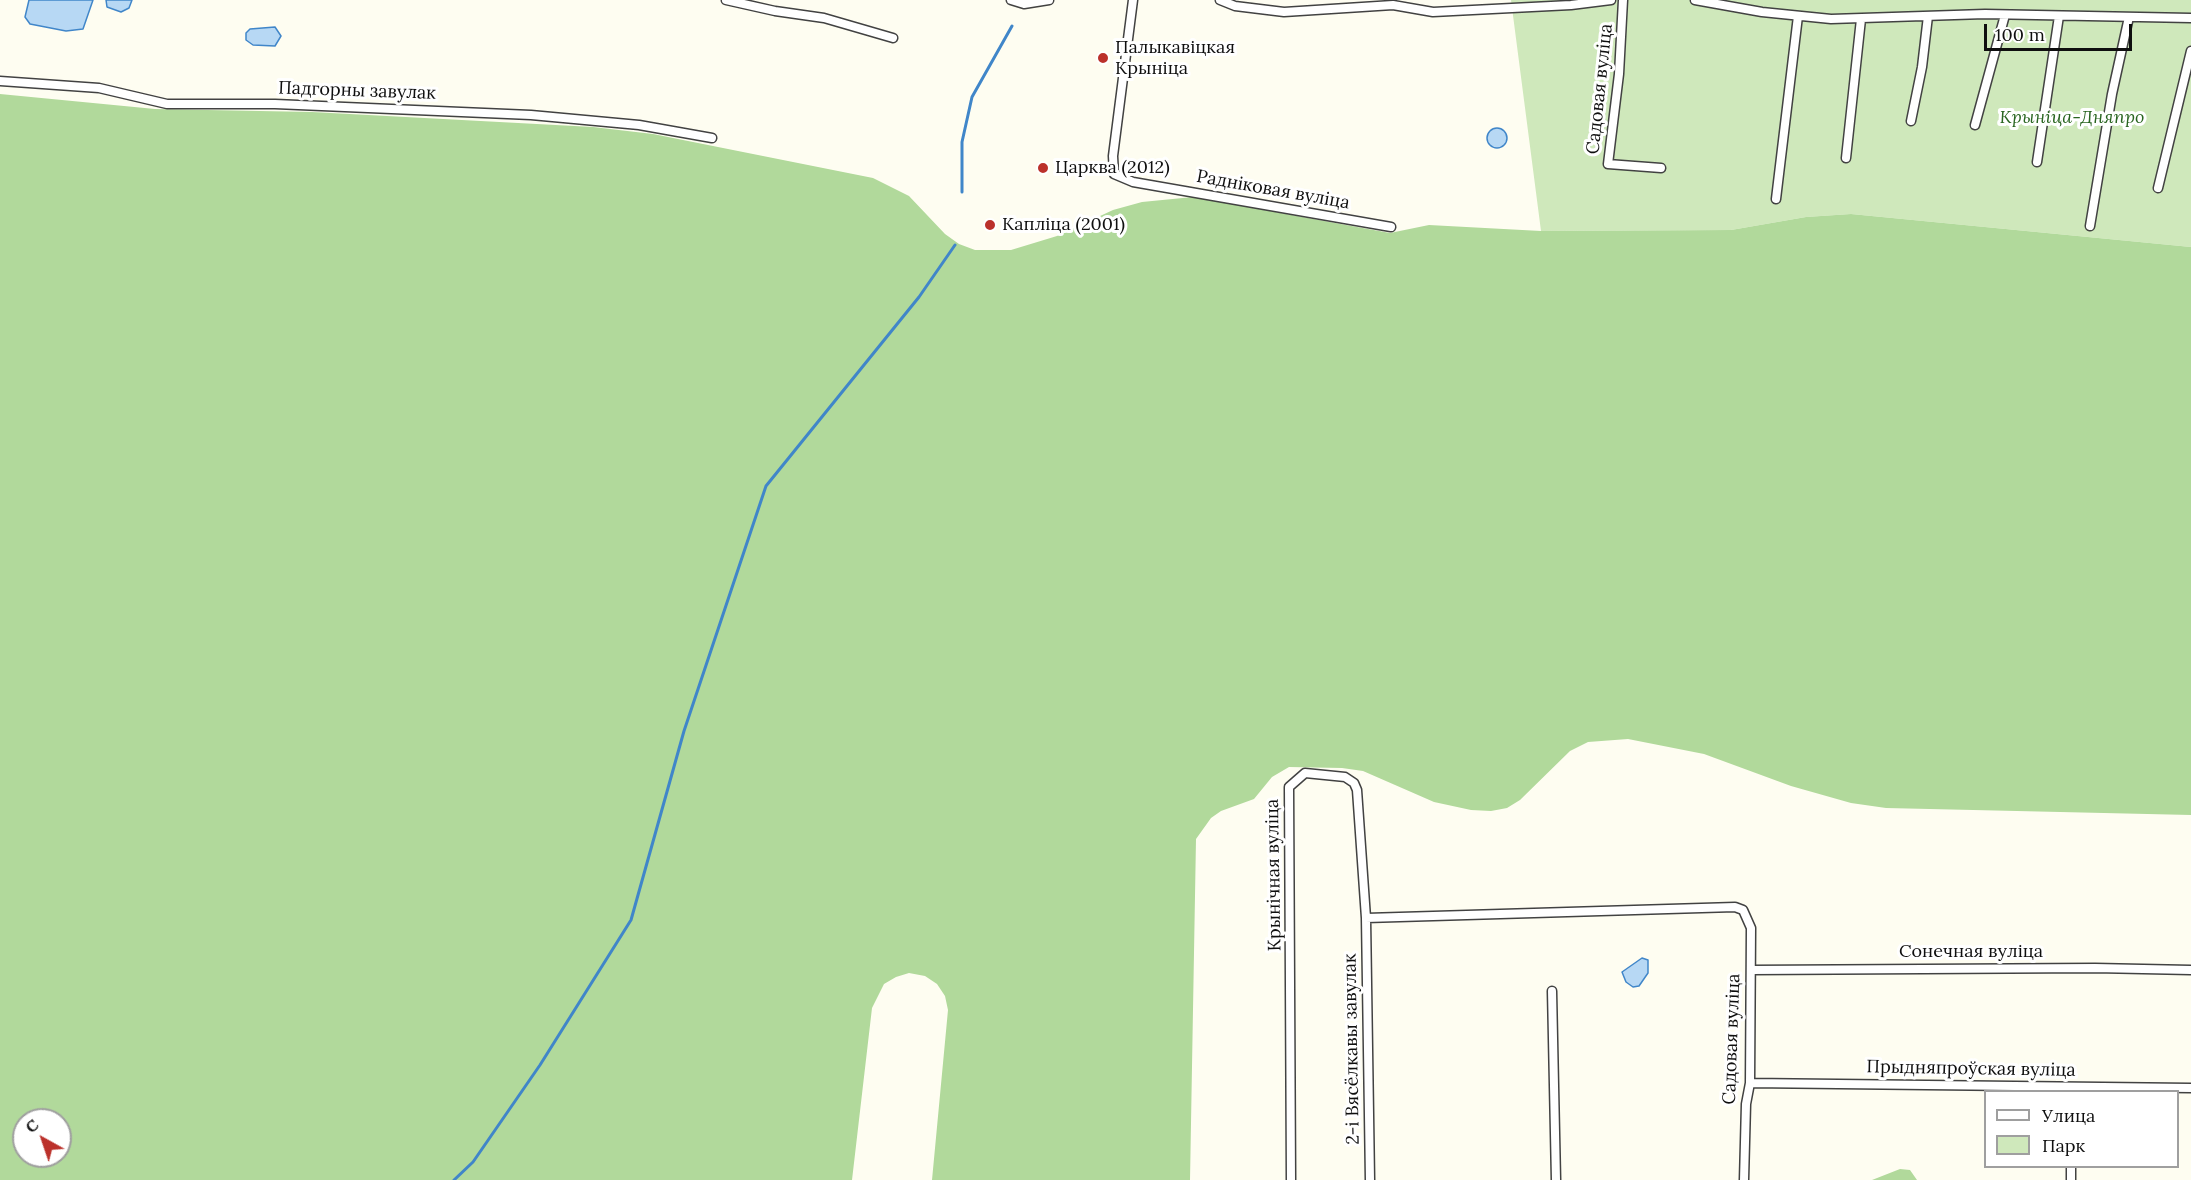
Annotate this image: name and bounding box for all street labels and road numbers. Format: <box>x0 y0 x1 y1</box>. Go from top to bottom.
street label: Садовая вуліца <box>1582 23 1618 155</box>
street label: Падгорны завулак <box>278 77 436 105</box>
street label: Радніковая вуліца <box>1195 166 1351 214</box>
street label: Крынічная вуліца <box>1262 799 1286 951</box>
street label: Сонечная вуліца <box>1899 941 2043 963</box>
street label: 2-і Вясёлкавы завулак <box>1340 953 1364 1145</box>
street label: Садовая вуліца <box>1719 973 1745 1105</box>
street label: Прыдняпроўская вуліца <box>1866 1056 2076 1082</box>

